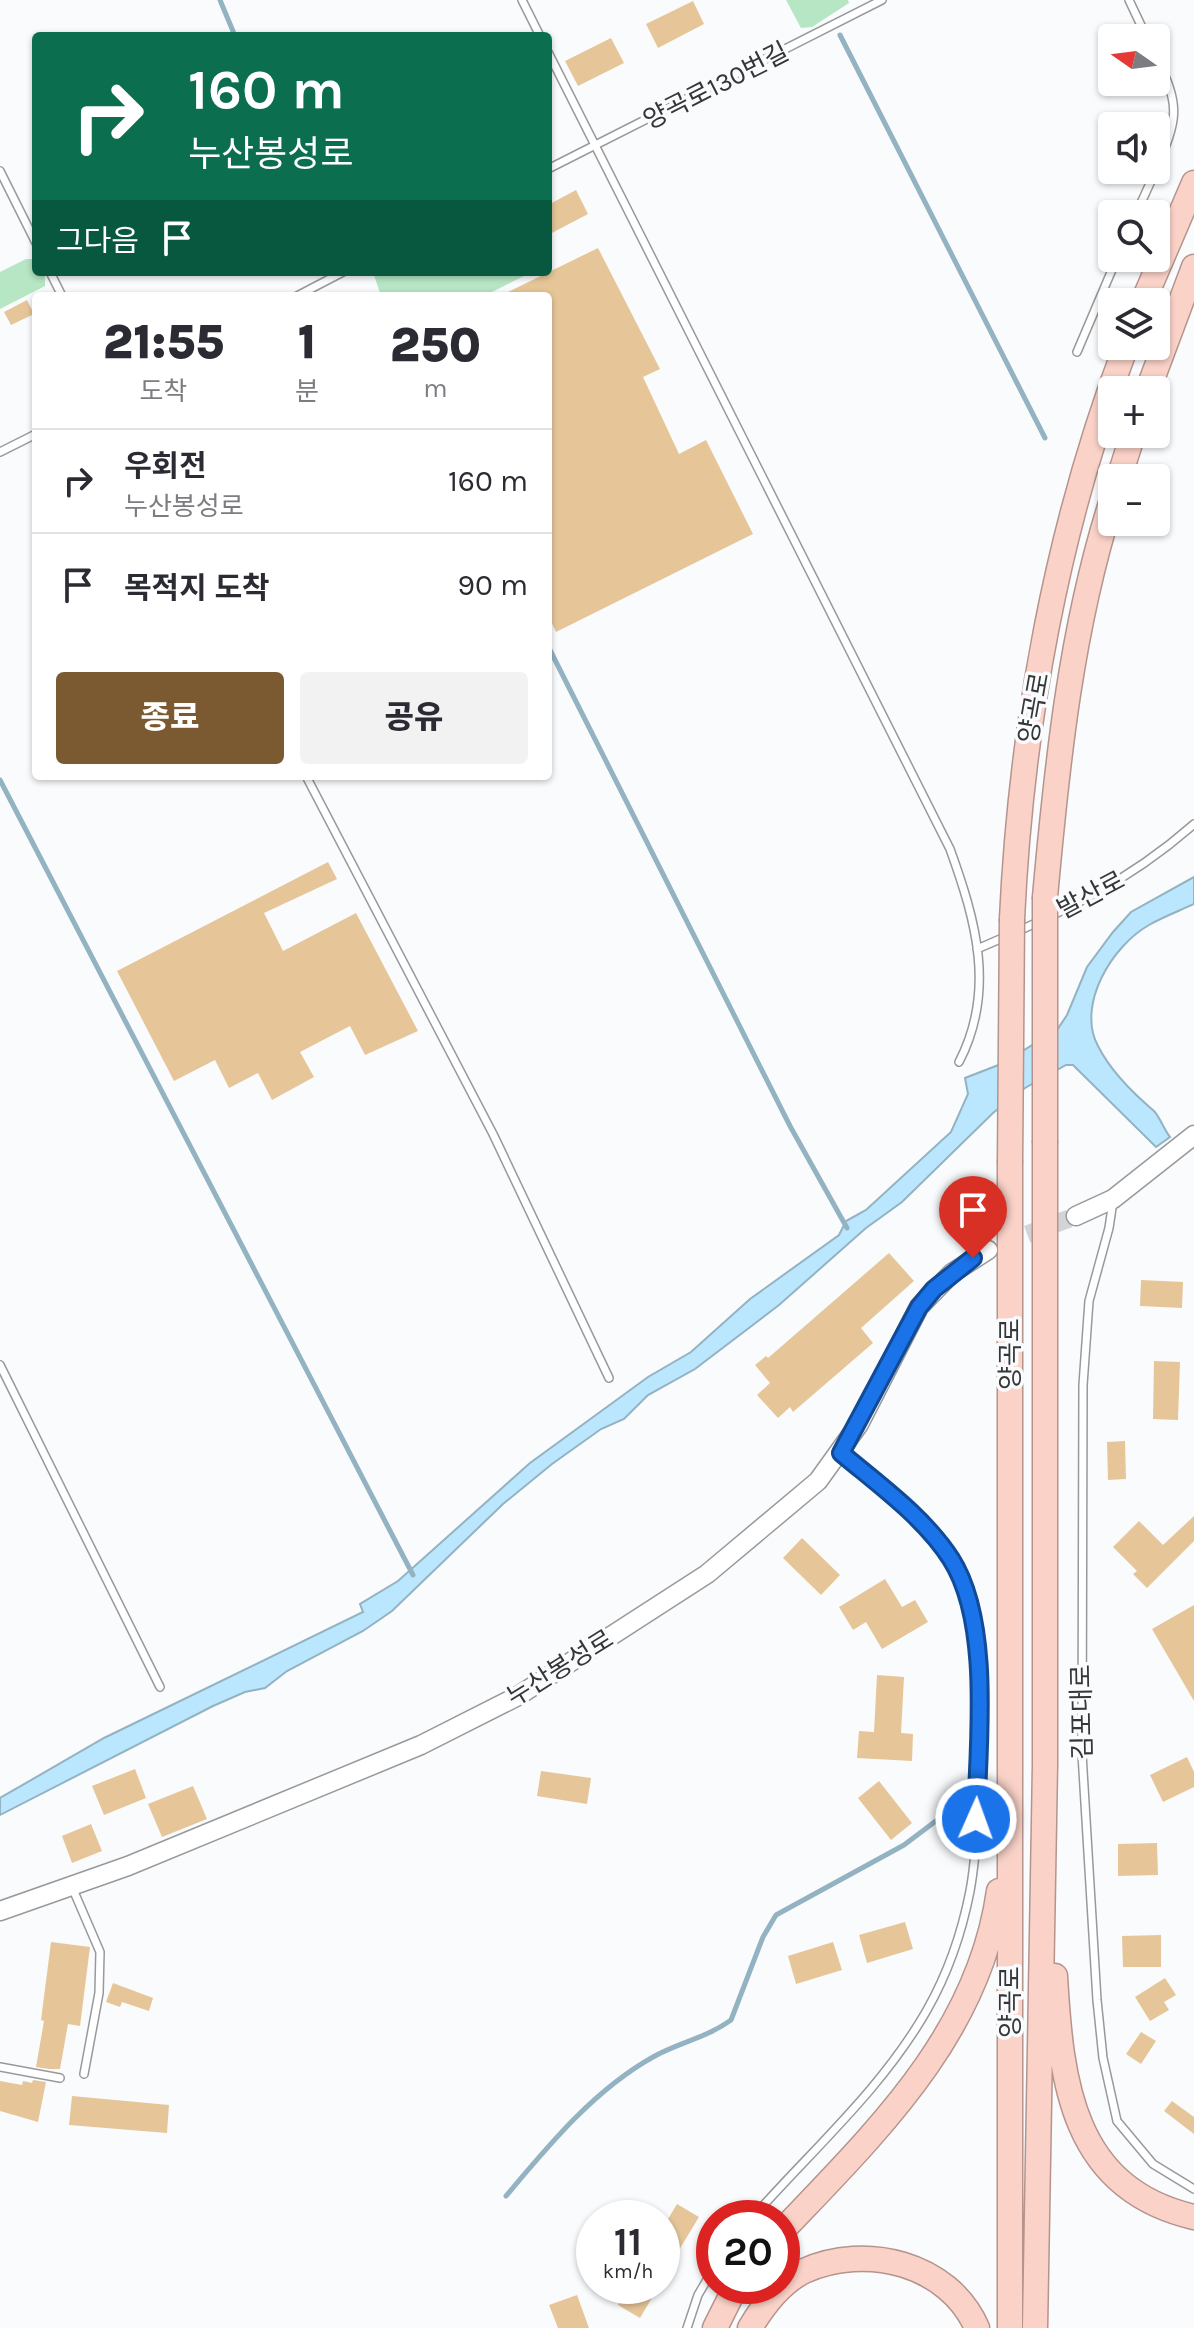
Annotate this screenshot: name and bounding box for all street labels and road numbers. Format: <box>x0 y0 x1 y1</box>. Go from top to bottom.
street label: 양곡로130번길 <box>638 36 794 136</box>
street label: 양곡로 <box>1013 670 1055 746</box>
street label: 발산로 <box>1052 864 1130 926</box>
street label: 양곡로 <box>995 1318 1026 1390</box>
street label: 누산봉성로 <box>501 1623 619 1713</box>
street label: 김포대로 <box>1066 1664 1098 1760</box>
street label: 양곡로 <box>995 1966 1026 2038</box>

